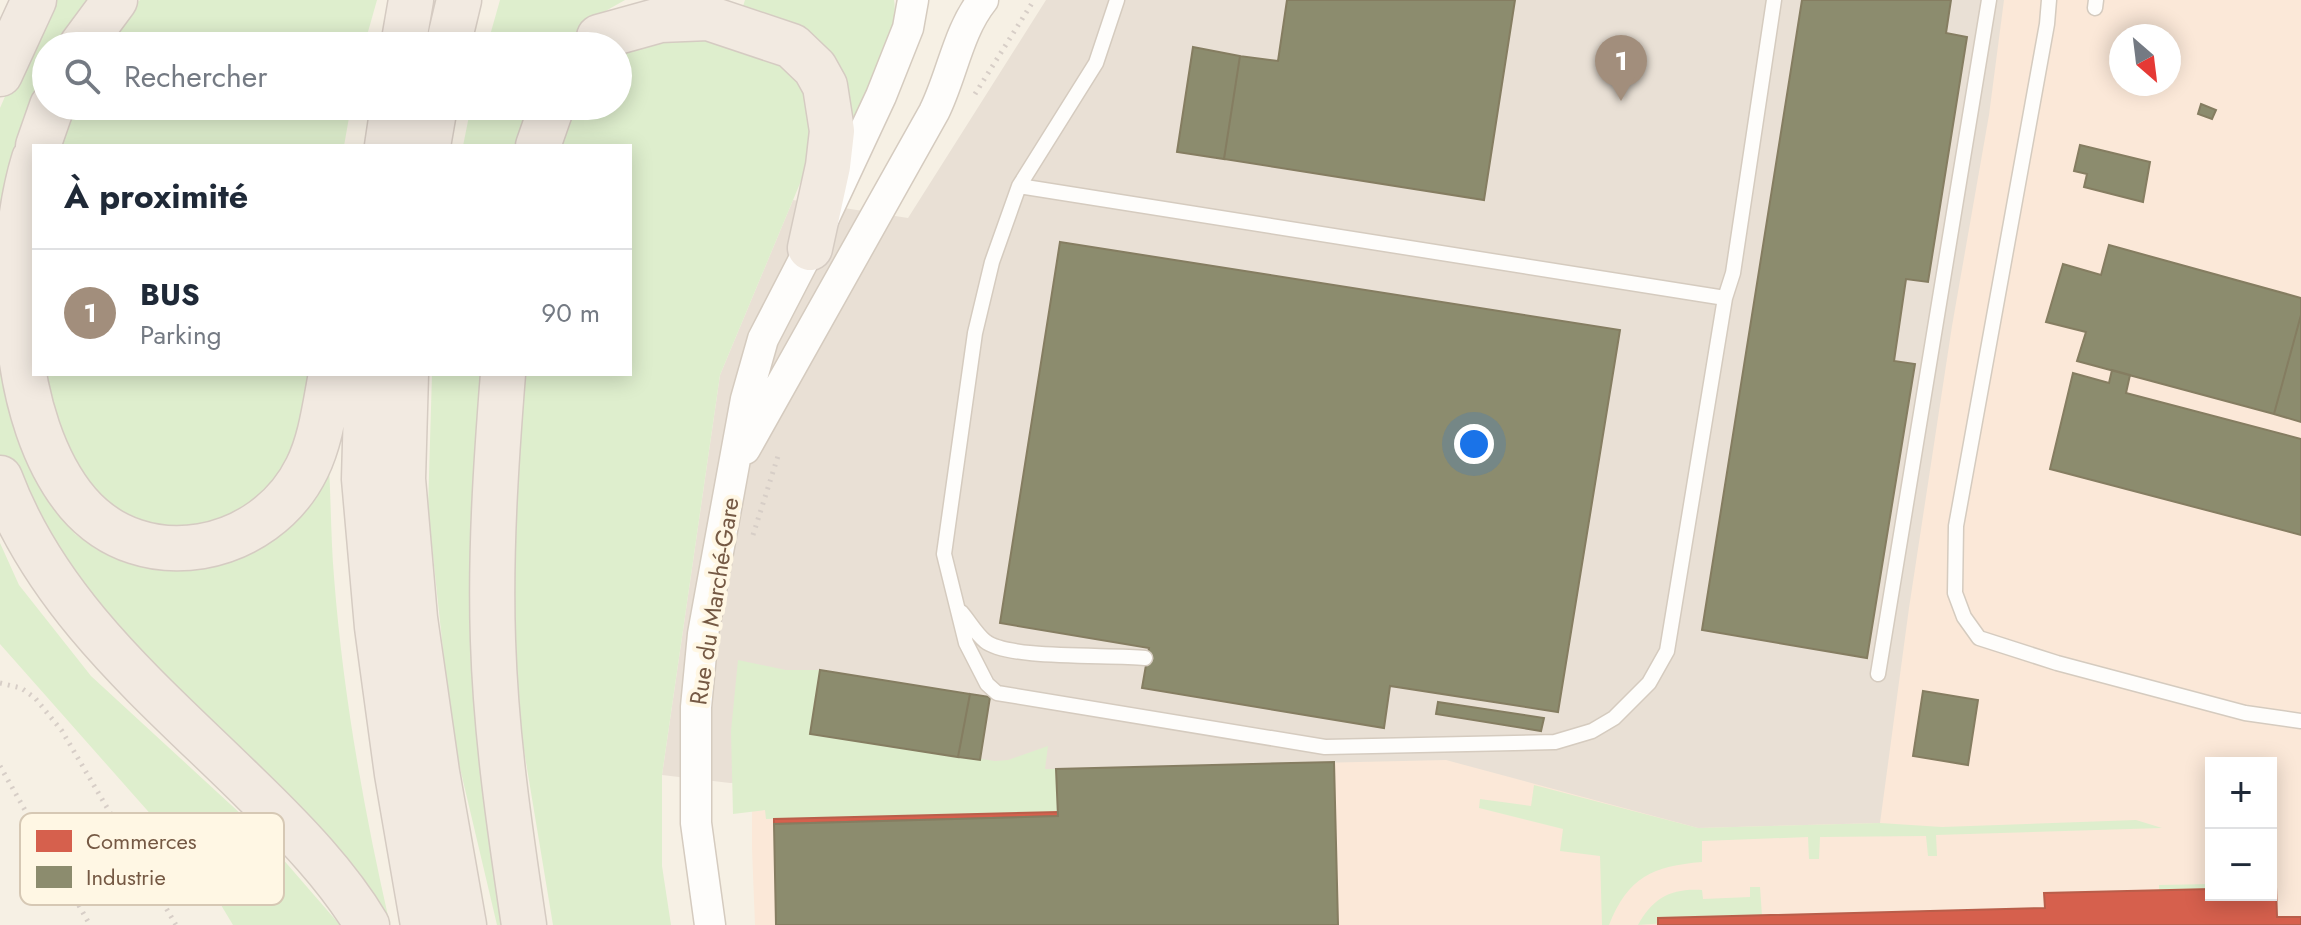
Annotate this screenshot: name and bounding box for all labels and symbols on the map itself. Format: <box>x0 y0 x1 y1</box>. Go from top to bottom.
north arrow <box>2109 24 2181 96</box>
pin: 1 <box>1595 35 1647 101</box>
your location <box>1454 424 1494 464</box>
street label: Rue du Marché-Gare <box>680 495 748 707</box>
legend <box>20 813 284 905</box>
text: Commerces <box>86 825 197 857</box>
text: Industrie <box>86 861 166 893</box>

